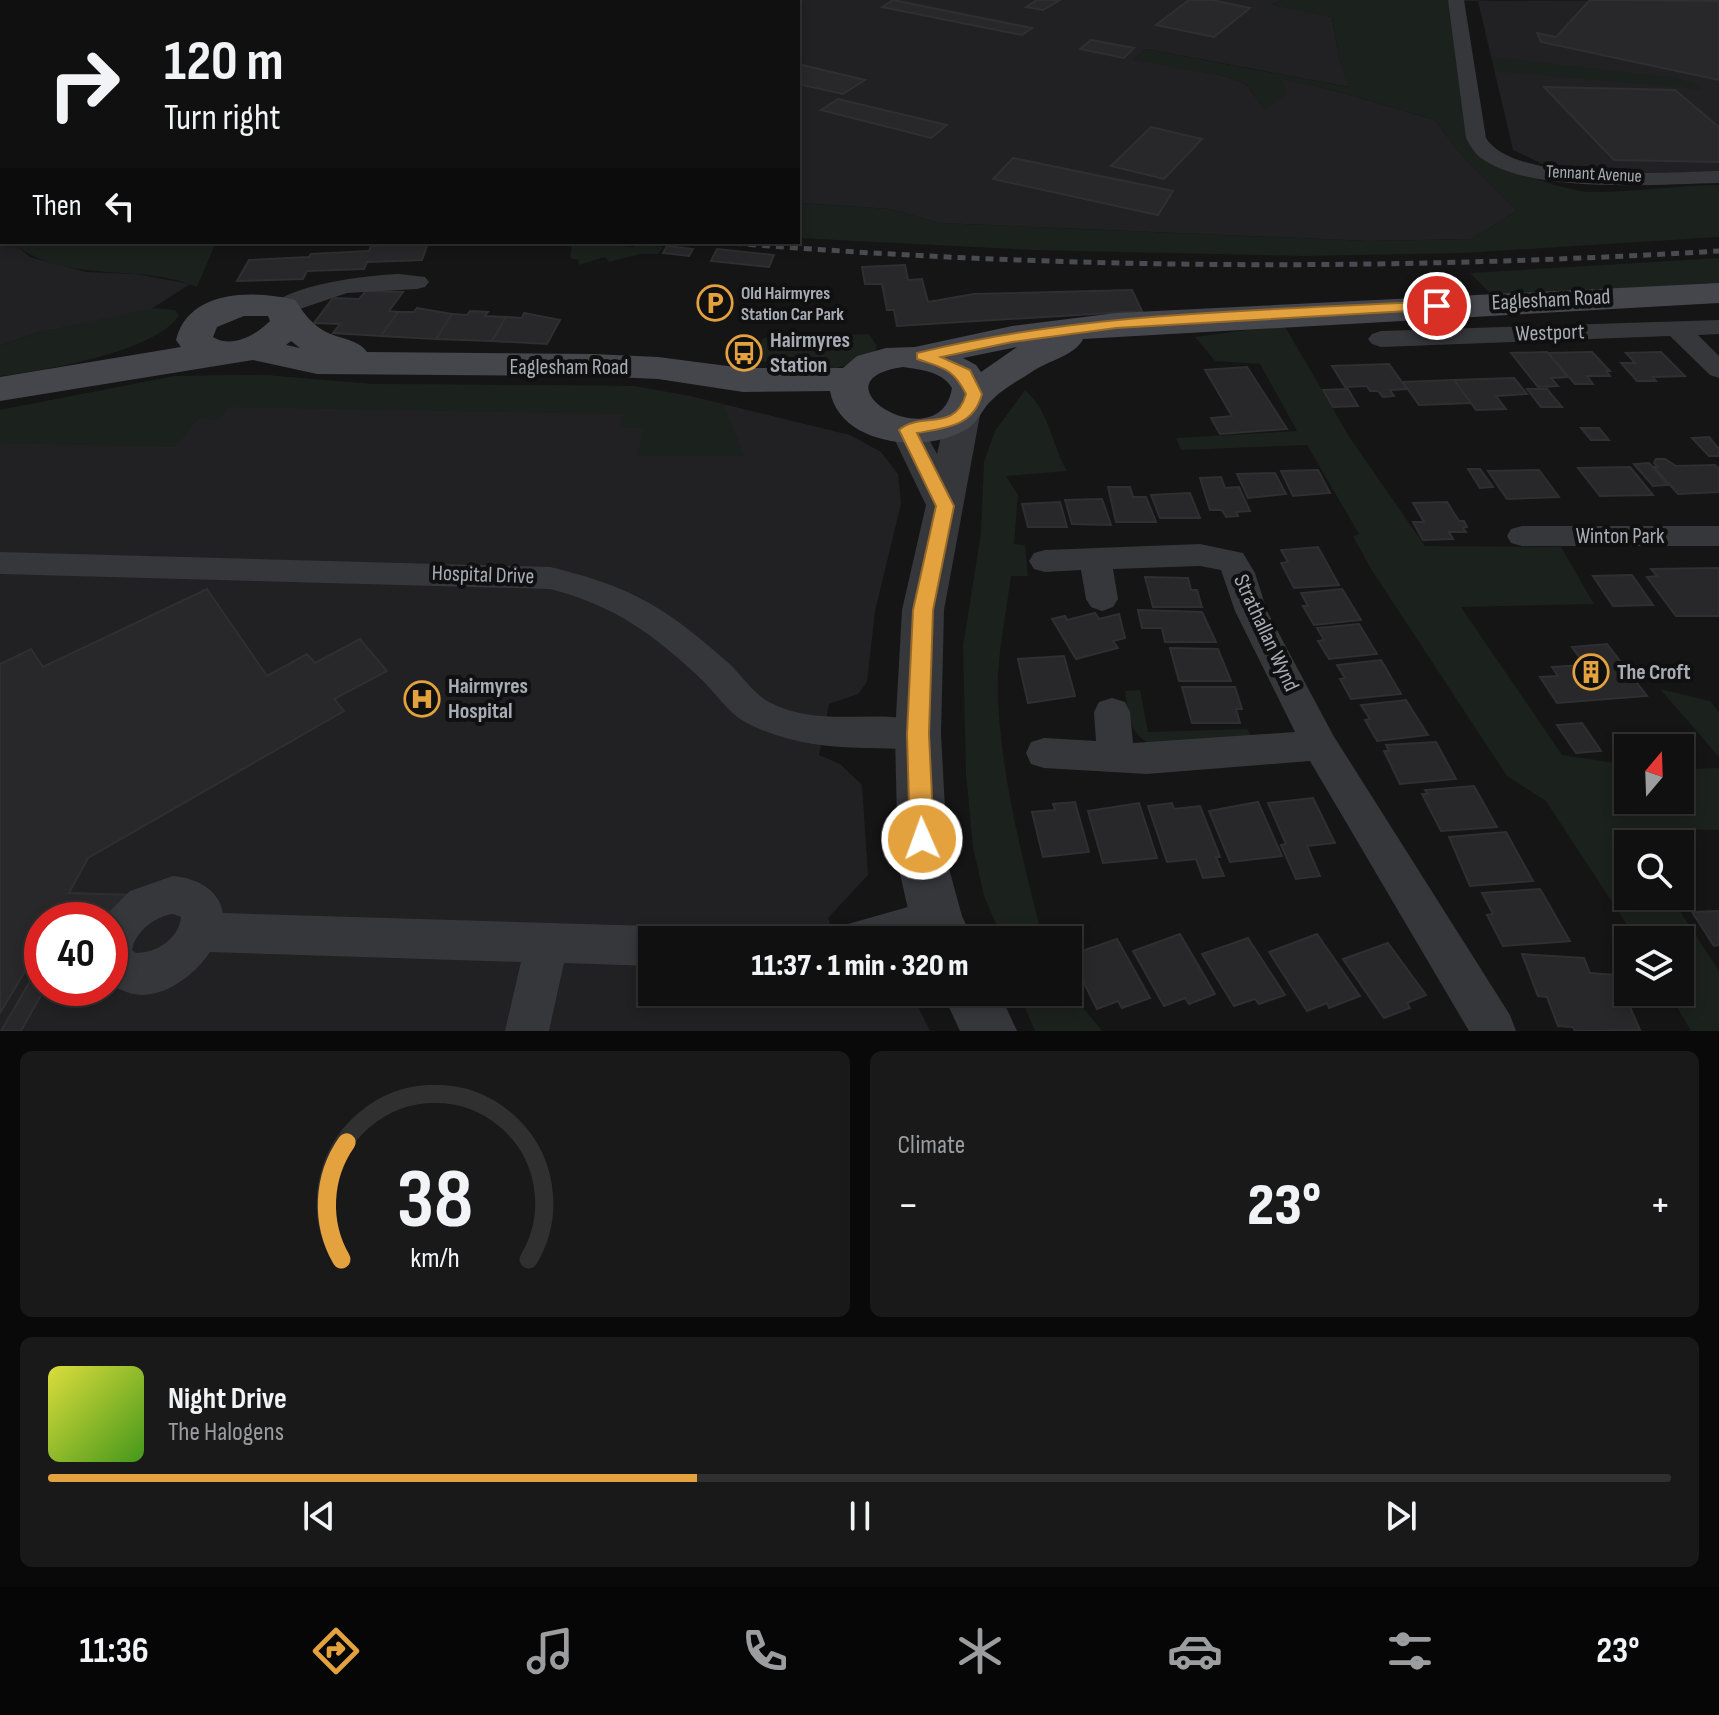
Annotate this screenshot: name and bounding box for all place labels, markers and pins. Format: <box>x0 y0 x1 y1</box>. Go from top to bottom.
pin <box>1403 272 1471 340</box>
place label: Old Hairmyres Station Car Park <box>741 283 844 325</box>
parking icon: Old Hairmyres Station Car Park <box>696 284 734 322</box>
place label: Hairmyres Station <box>770 327 850 379</box>
bus stop icon: Hairmyres Station <box>725 334 763 372</box>
building icon: The Croft <box>1572 653 1610 691</box>
place label: The Croft <box>1617 659 1691 686</box>
place label: Hairmyres Hospital <box>448 673 528 725</box>
hospital icon: Hairmyres Hospital <box>403 680 441 718</box>

